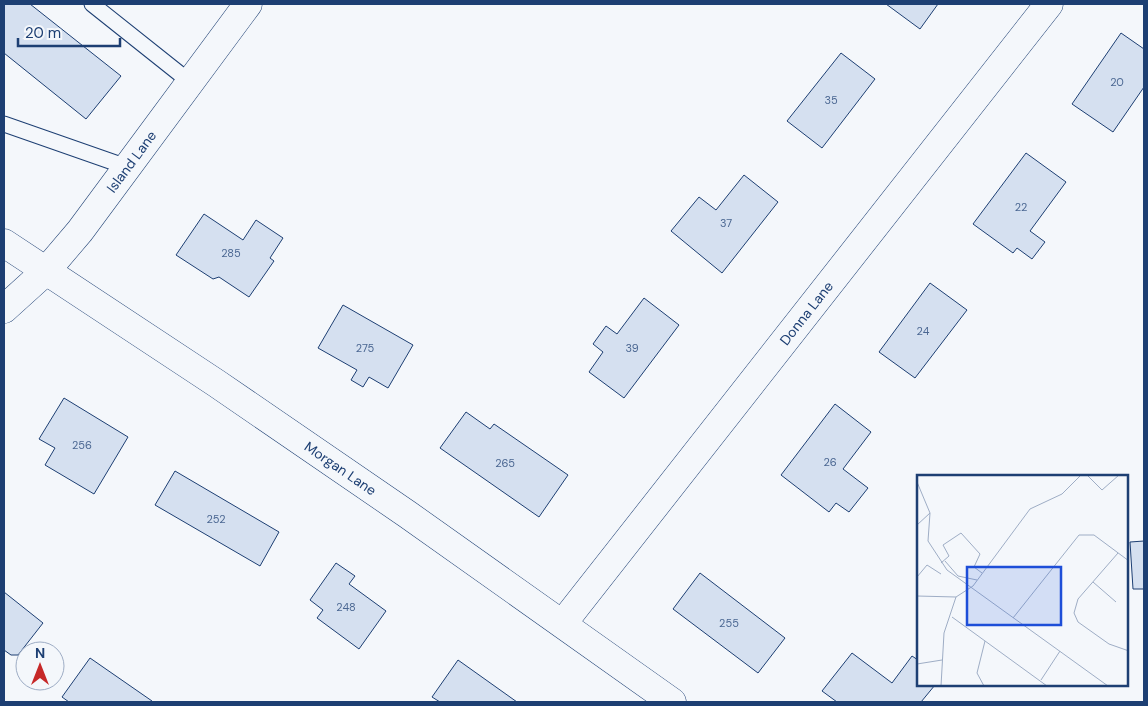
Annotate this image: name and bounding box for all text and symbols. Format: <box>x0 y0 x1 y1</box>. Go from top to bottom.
scale bar <box>18 15 120 47</box>
text: 20 m <box>25 23 61 43</box>
house number: 20 <box>1110 75 1124 89</box>
house number: 35 <box>824 93 838 107</box>
street label: Island Lane <box>103 127 160 196</box>
house number: 22 <box>1015 200 1027 214</box>
house number: 37 <box>720 216 732 230</box>
house number: 285 <box>221 246 241 260</box>
street label: Donna Lane <box>776 277 837 349</box>
house number: 24 <box>917 324 930 338</box>
house number: 275 <box>356 341 374 355</box>
house number: 39 <box>625 341 639 355</box>
street label: Morgan Lane <box>301 437 380 499</box>
house number: 256 <box>72 438 92 452</box>
house number: 26 <box>823 455 837 469</box>
house number: 265 <box>495 456 515 470</box>
inset map <box>917 475 1128 686</box>
house number: 252 <box>206 512 226 526</box>
house number: 248 <box>336 600 356 614</box>
house number: 255 <box>719 616 739 630</box>
north arrow <box>15 641 65 691</box>
text: N <box>35 644 45 662</box>

